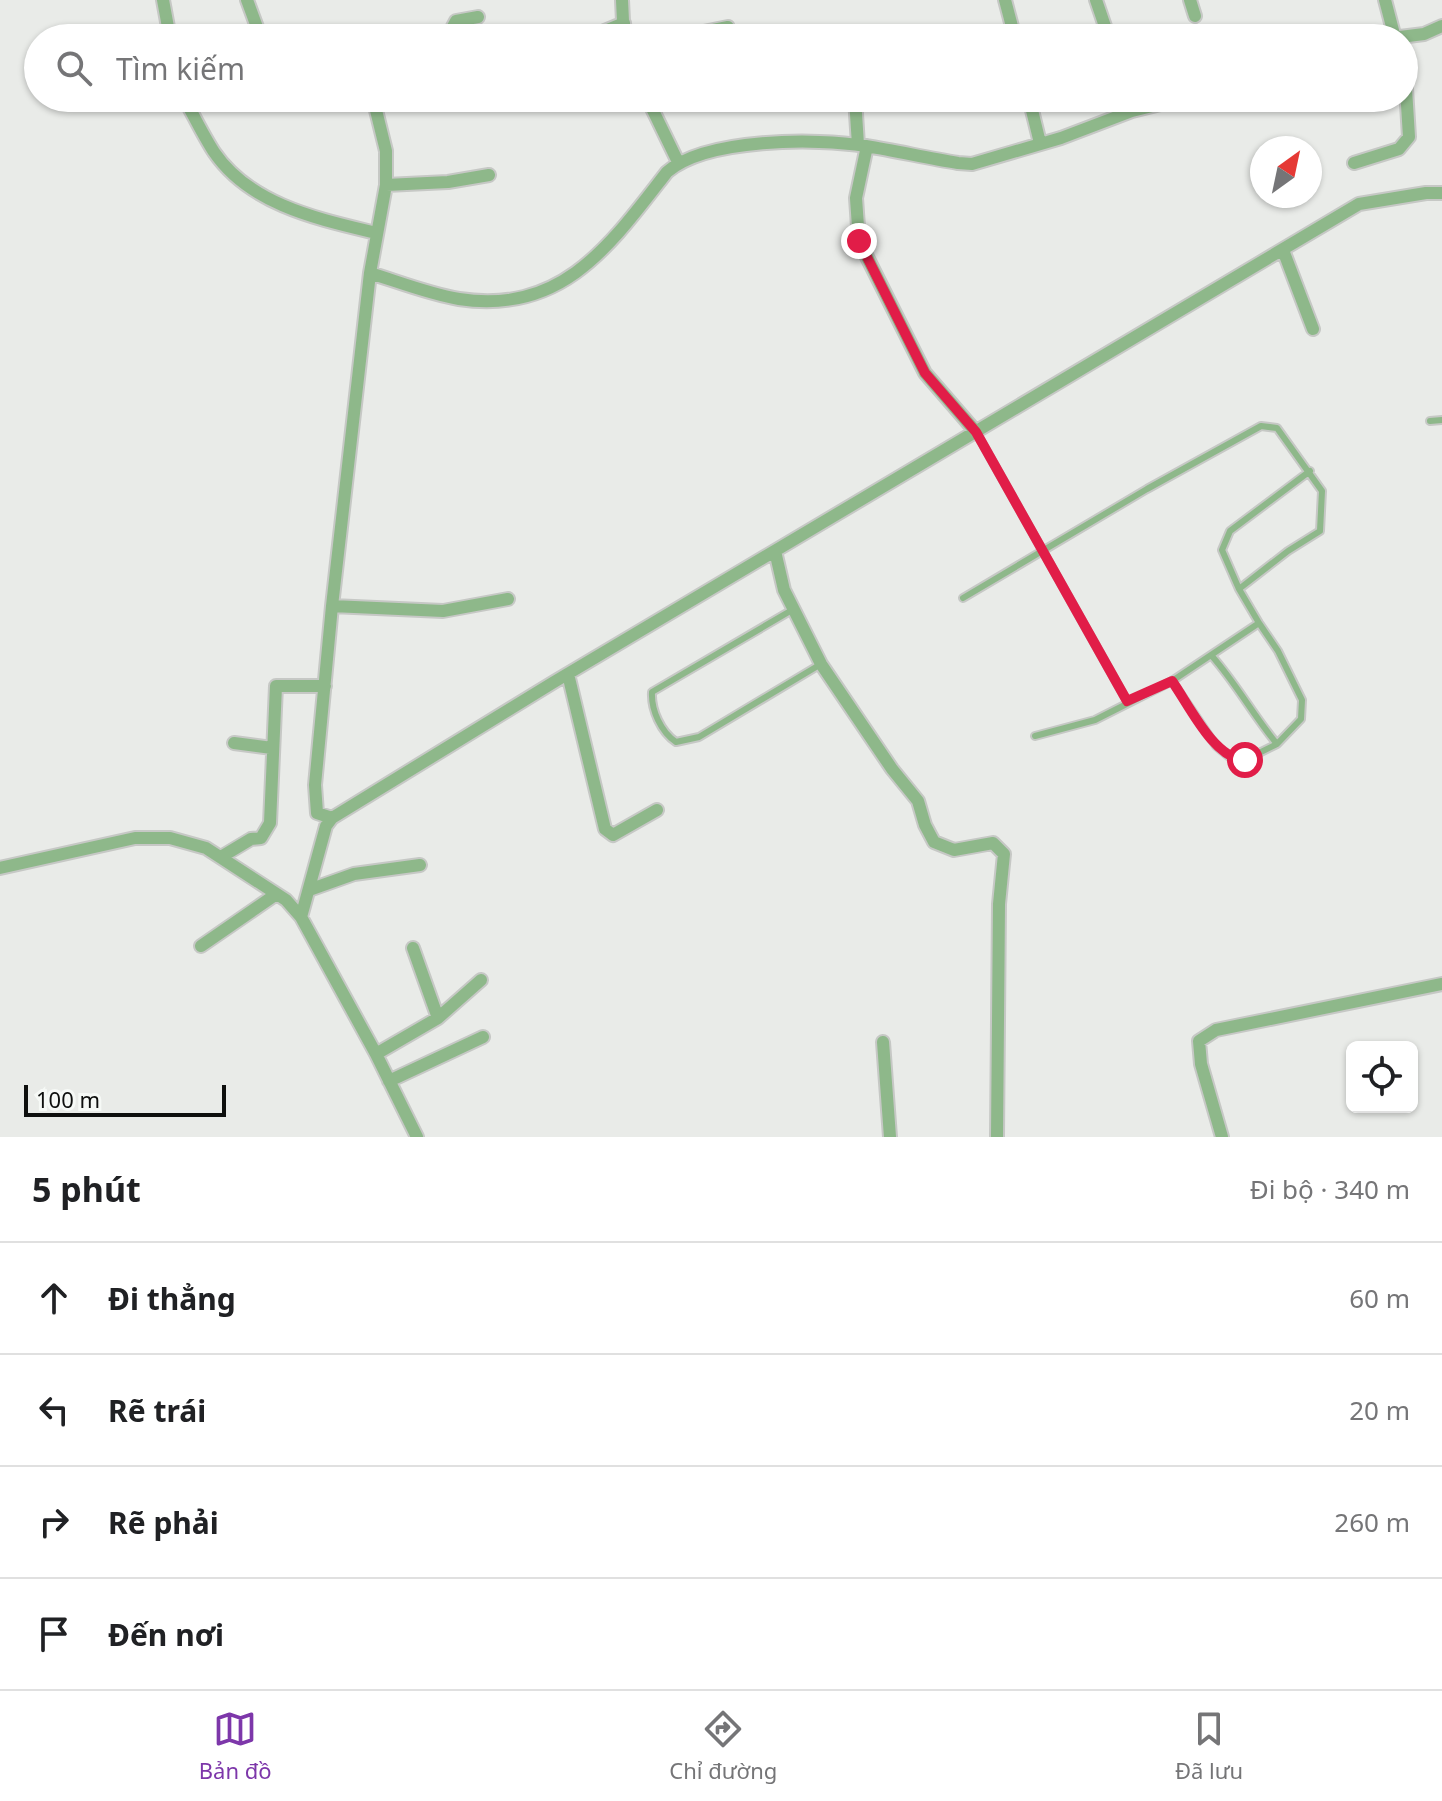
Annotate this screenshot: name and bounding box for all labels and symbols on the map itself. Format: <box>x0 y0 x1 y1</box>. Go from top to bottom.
north arrow <box>1250 136 1322 208</box>
route end <box>841 223 877 259</box>
route start <box>1227 742 1263 778</box>
scale bar <box>24 1081 226 1117</box>

